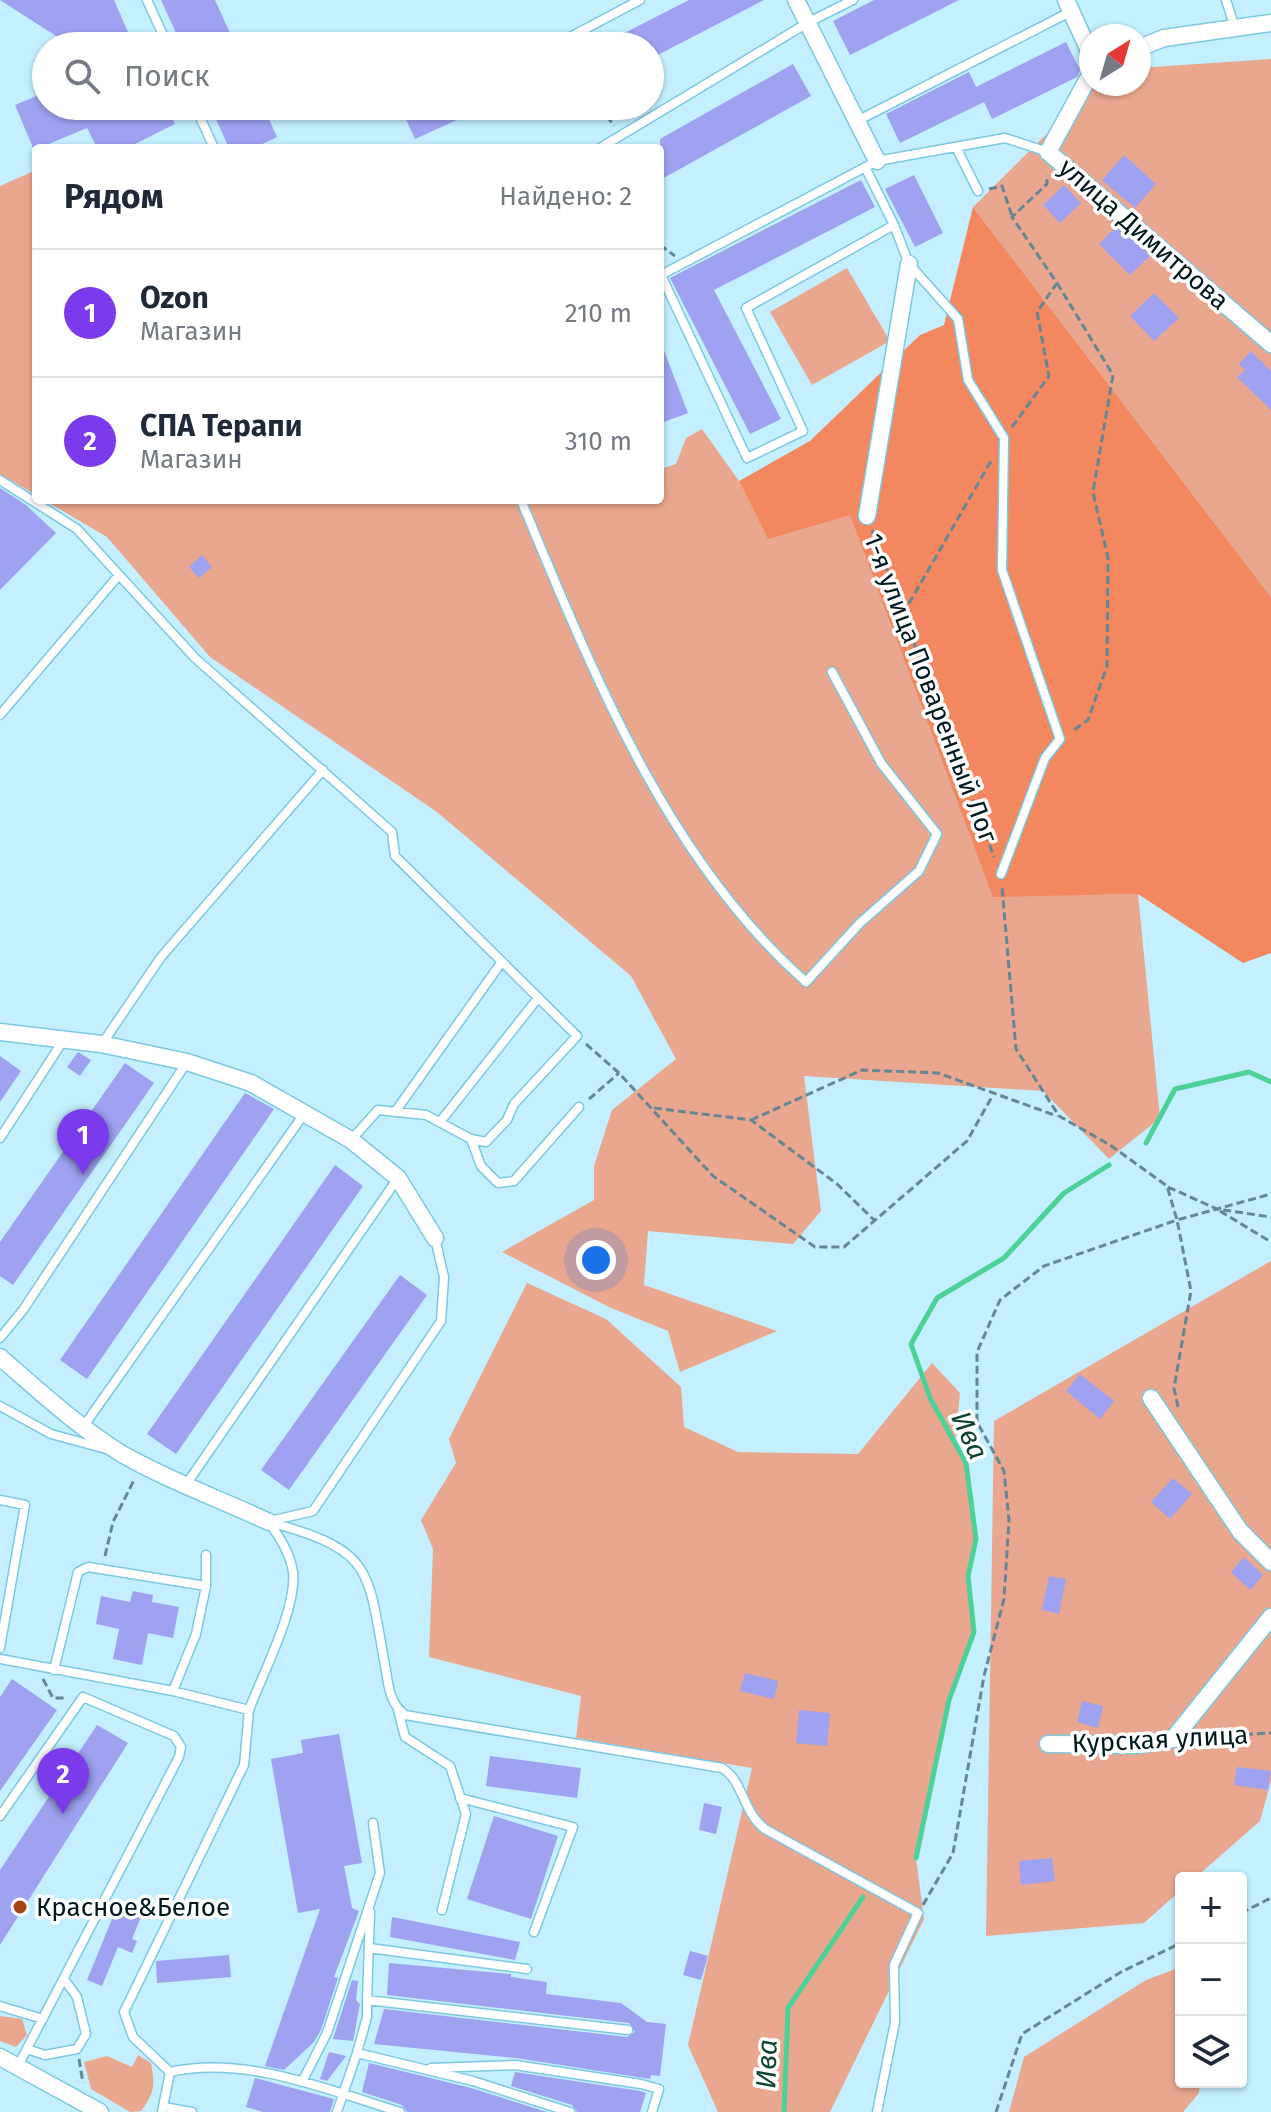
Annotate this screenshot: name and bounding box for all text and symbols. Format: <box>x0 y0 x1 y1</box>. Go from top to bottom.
north arrow <box>1079 24 1151 96</box>
search box <box>32 32 664 120</box>
icon: search <box>60 54 104 98</box>
text: Поиск <box>124 58 210 94</box>
street label: улица Димитрова <box>1052 152 1235 317</box>
text: Рядом <box>64 176 163 217</box>
text: Найдено: 2 <box>499 181 632 212</box>
text: Ozon <box>140 280 209 316</box>
text: 1 <box>84 298 96 329</box>
text: 210 m <box>565 298 632 329</box>
text: Магазин <box>140 316 243 347</box>
text: СПА Терапи <box>140 408 302 444</box>
text: 2 <box>83 426 97 457</box>
text: 310 m <box>565 426 632 457</box>
text: Магазин <box>140 444 243 475</box>
street label: 1-я улица Поваренный Лог <box>857 529 1004 848</box>
pin: 1 <box>57 1109 109 1175</box>
your location <box>576 1240 616 1280</box>
water label: Ива <box>944 1406 995 1465</box>
street label: Курская улица <box>1071 1719 1249 1760</box>
pin: 2 <box>37 1748 89 1814</box>
map controls <box>1175 1872 1247 2088</box>
button: + <box>1175 1872 1247 1944</box>
place label: Красное&Белое <box>36 1892 230 1923</box>
marker: Красное&Белое <box>11 1898 29 1916</box>
button: − <box>1175 1944 1247 2016</box>
button: layers <box>1175 2016 1247 2088</box>
water label: Ива <box>749 2039 784 2089</box>

